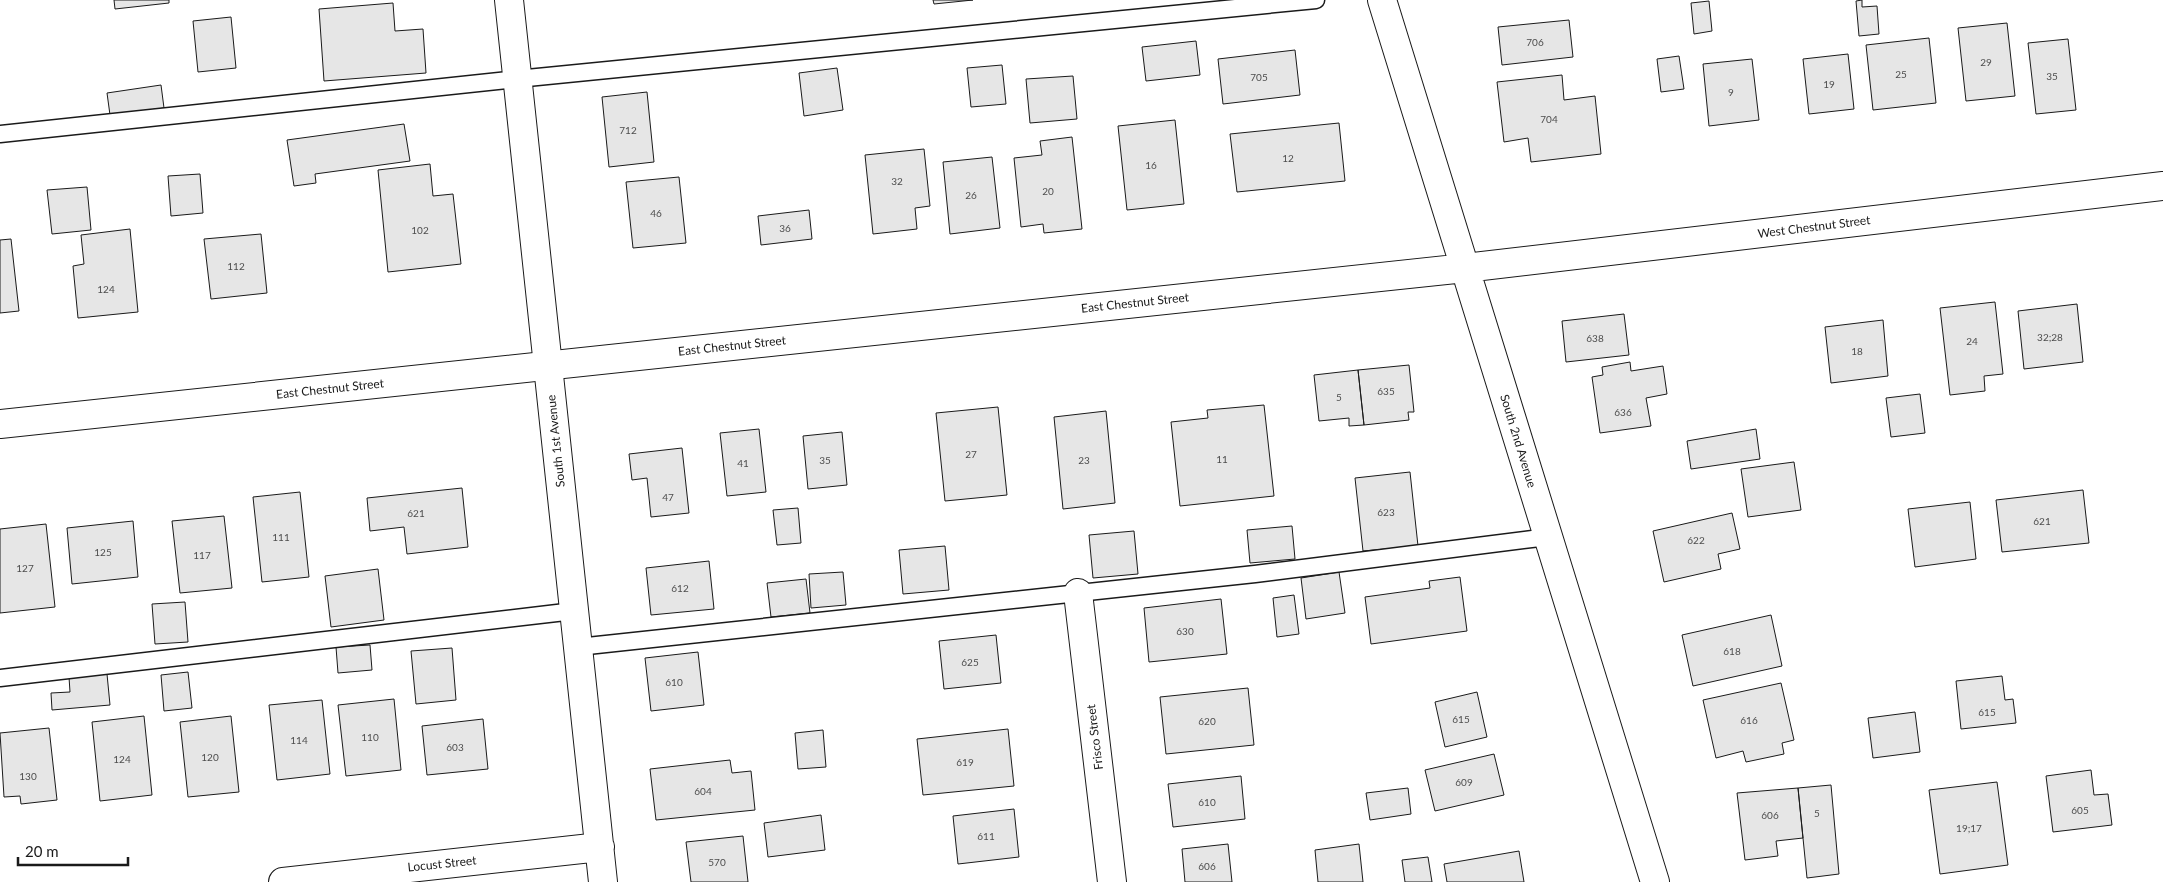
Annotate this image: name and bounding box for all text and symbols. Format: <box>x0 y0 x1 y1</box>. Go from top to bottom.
house number: 706 <box>1526 36 1544 48</box>
house number: 29 <box>1980 56 1992 68</box>
house number: 25 <box>1895 68 1907 80</box>
house number: 35 <box>2046 70 2058 82</box>
house number: 705 <box>1250 71 1268 83</box>
house number: 19 <box>1823 78 1835 90</box>
house number: 9 <box>1728 86 1734 98</box>
house number: 704 <box>1540 113 1558 125</box>
house number: 712 <box>619 124 637 136</box>
house number: 12 <box>1282 152 1294 164</box>
house number: 16 <box>1145 159 1157 171</box>
house number: 32 <box>891 175 903 187</box>
house number: 20 <box>1042 185 1054 197</box>
house number: 26 <box>965 189 977 201</box>
house number: 46 <box>650 207 662 219</box>
street label: West Chestnut Street <box>1757 212 1872 241</box>
house number: 36 <box>779 222 791 234</box>
house number: 102 <box>411 224 429 236</box>
house number: 112 <box>227 260 245 272</box>
house number: 124 <box>97 283 115 295</box>
street label: East Chestnut Street <box>1080 289 1190 316</box>
house number: 32;28 <box>2037 331 2063 343</box>
street label: East Chestnut Street <box>677 332 787 359</box>
house number: 638 <box>1586 332 1604 344</box>
house number: 24 <box>1966 335 1978 347</box>
house number: 18 <box>1851 345 1863 357</box>
street label: East Chestnut Street <box>275 375 385 402</box>
house number: 635 <box>1377 385 1395 397</box>
house number: 5 <box>1336 391 1342 403</box>
street label: South 2nd Avenue <box>1497 392 1540 489</box>
street label: South 1st Avenue <box>543 394 568 488</box>
house number: 636 <box>1614 406 1632 418</box>
house number: 27 <box>965 448 977 460</box>
house number: 11 <box>1216 453 1228 465</box>
house number: 35 <box>819 454 831 466</box>
house number: 23 <box>1078 454 1090 466</box>
house number: 41 <box>737 457 749 469</box>
house number: 47 <box>662 491 674 503</box>
house number: 623 <box>1377 506 1395 518</box>
house number: 621 <box>407 507 425 519</box>
house number: 621 <box>2033 515 2051 527</box>
house number: 111 <box>272 531 290 543</box>
house number: 622 <box>1687 534 1705 546</box>
house number: 125 <box>94 546 112 558</box>
house number: 117 <box>193 549 211 561</box>
house number: 127 <box>16 562 34 574</box>
house number: 612 <box>671 582 689 594</box>
house number: 630 <box>1176 625 1194 637</box>
house number: 618 <box>1723 645 1741 657</box>
house number: 625 <box>961 656 979 668</box>
house number: 610 <box>665 676 683 688</box>
street label: Frisco Street <box>1083 703 1106 771</box>
house number: 615 <box>1978 706 1996 718</box>
house number: 615 <box>1452 713 1470 725</box>
house number: 616 <box>1740 714 1758 726</box>
house number: 620 <box>1198 715 1216 727</box>
house number: 110 <box>361 731 379 743</box>
house number: 114 <box>290 734 308 746</box>
house number: 603 <box>446 741 464 753</box>
house number: 120 <box>201 751 219 763</box>
house number: 124 <box>113 753 131 765</box>
house number: 619 <box>956 756 974 768</box>
house number: 130 <box>19 770 37 782</box>
house number: 609 <box>1455 776 1473 788</box>
house number: 604 <box>694 785 712 797</box>
house number: 610 <box>1198 796 1216 808</box>
house number: 605 <box>2071 804 2089 816</box>
house number: 5 <box>1814 807 1820 819</box>
house number: 606 <box>1761 809 1779 821</box>
house number: 19;17 <box>1956 822 1982 834</box>
house number: 611 <box>977 830 995 842</box>
scale bar <box>18 834 128 866</box>
text: 20 m <box>25 842 59 860</box>
street label: Locust Street <box>407 852 478 875</box>
house number: 570 <box>708 856 726 868</box>
house number: 606 <box>1198 860 1216 872</box>

